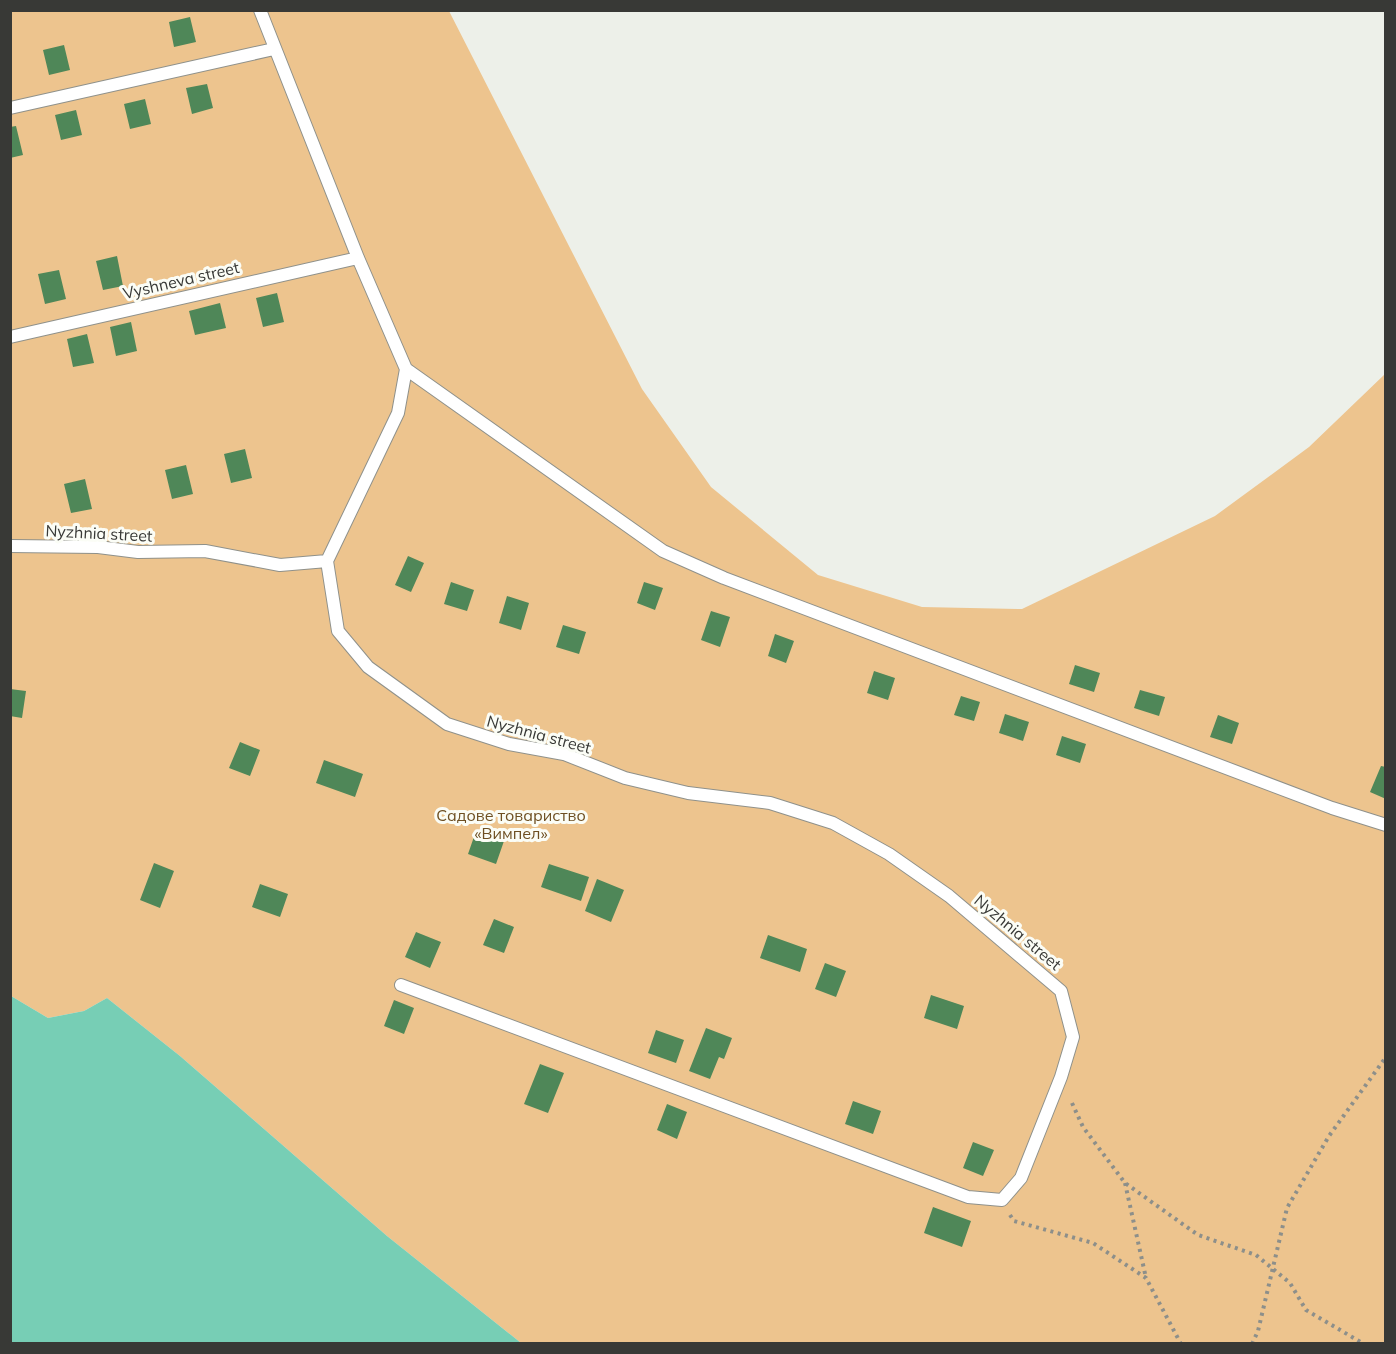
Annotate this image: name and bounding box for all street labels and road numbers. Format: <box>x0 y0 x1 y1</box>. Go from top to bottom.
street label: Vyshneva street <box>121 257 241 303</box>
street label: Nyzhnia street <box>45 520 153 546</box>
street label: Nyzhnia street <box>485 710 594 758</box>
street label: Nyzhnia street <box>971 890 1066 974</box>

